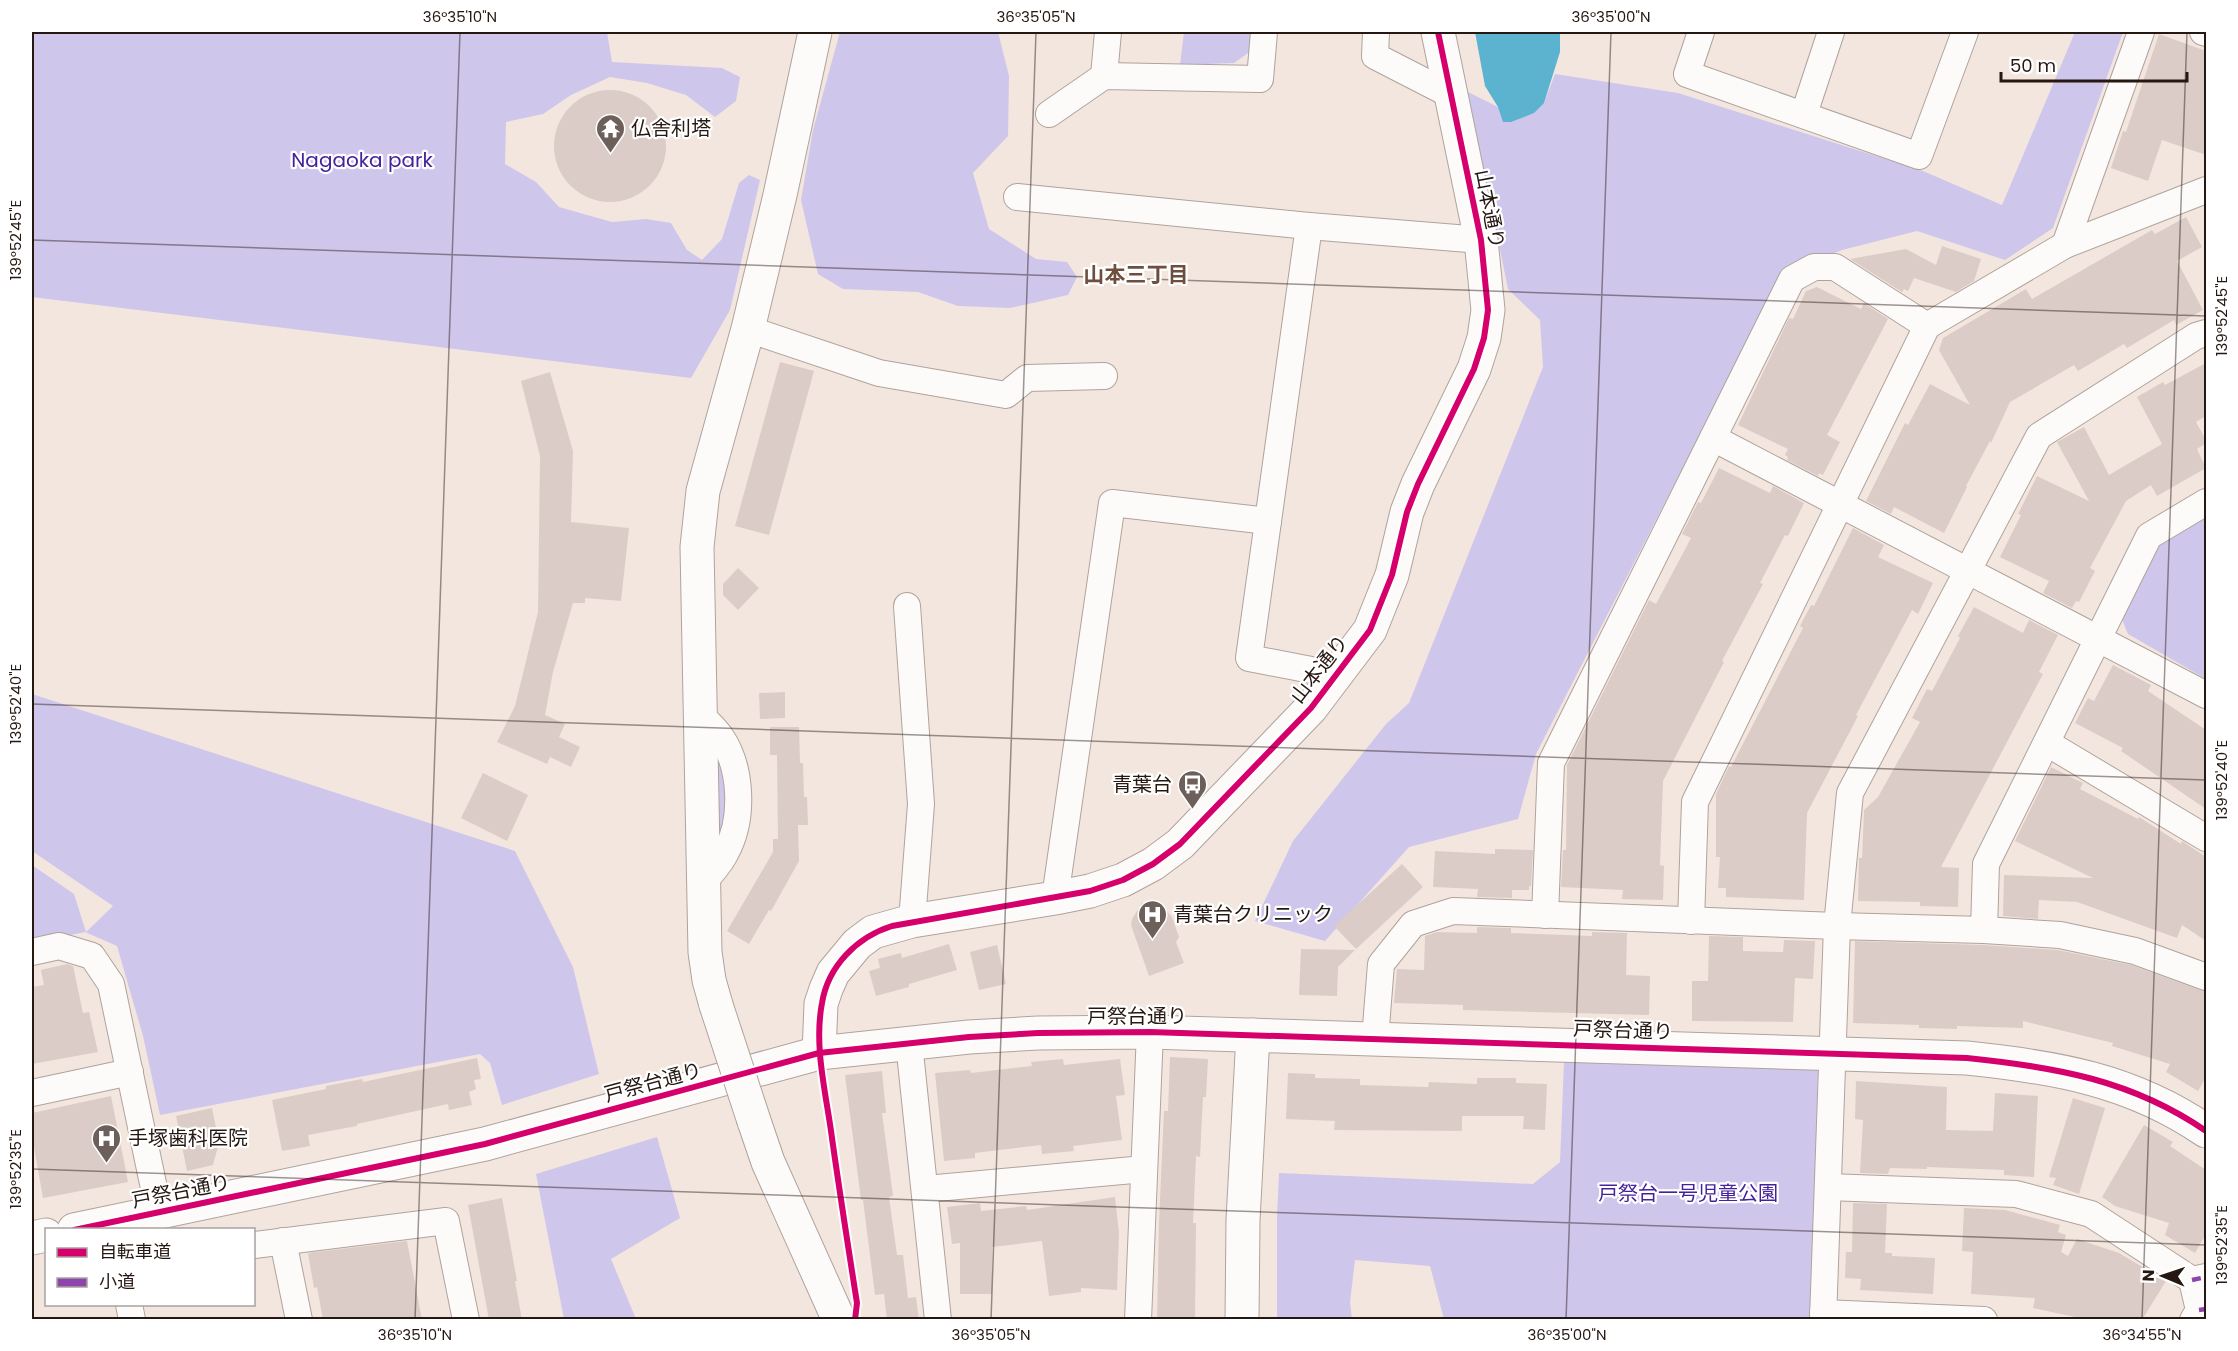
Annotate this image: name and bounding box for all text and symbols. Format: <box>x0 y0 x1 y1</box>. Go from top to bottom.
text: 36°35'10"N <box>423 6 497 27</box>
text: 36°35'05"N <box>997 6 1075 27</box>
text: 36°35'00"N <box>1572 6 1650 27</box>
scale bar <box>2001 45 2187 83</box>
text: 50 m <box>2010 53 2056 78</box>
temple icon: 仏舎利塔 <box>594 112 626 154</box>
place label: 仏舎利塔 <box>631 114 711 142</box>
park label: Nagaoka park <box>291 146 433 174</box>
street label: 山本通り <box>1469 167 1511 251</box>
text: 139°52'45"E <box>5 200 26 280</box>
district label: 山本三丁目 <box>1084 260 1189 289</box>
text: 139°52'45"E <box>2211 276 2232 356</box>
street label: 山本通り <box>1283 629 1355 709</box>
text: 139°52'40"E <box>5 664 26 744</box>
text: 139°52'40"E <box>2211 740 2232 820</box>
bus stop icon: 青葉台 <box>1177 768 1209 810</box>
place label: 青葉台 <box>1112 770 1172 798</box>
hospital icon: 青葉台クリニック <box>1136 898 1168 940</box>
place label: 青葉台クリニック <box>1173 900 1333 928</box>
street label: 戸祭台通り <box>1087 1002 1187 1030</box>
street label: 戸祭台通り <box>1573 1014 1673 1046</box>
street label: 戸祭台通り <box>601 1056 705 1108</box>
hospital icon: 手塚歯科医院 <box>91 1122 123 1164</box>
place label: 手塚歯科医院 <box>128 1124 248 1152</box>
text: 139°52'35"E <box>5 1129 26 1209</box>
street label: 戸祭台通り <box>129 1168 233 1214</box>
park label: 戸祭台一号児童公園 <box>1598 1179 1778 1207</box>
text: 139°52'35"E <box>2211 1205 2232 1285</box>
legend <box>45 1228 255 1306</box>
text: 自転車道 <box>99 1239 171 1264</box>
north arrow <box>2133 1246 2193 1306</box>
text: 小道 <box>99 1269 135 1294</box>
text: N <box>2137 1269 2160 1282</box>
text: 36°35'10"N <box>378 1324 452 1345</box>
text: 36°35'05"N <box>952 1324 1030 1345</box>
text: 36°35'00"N <box>1528 1324 1606 1345</box>
text: 36°34'55"N <box>2103 1324 2181 1345</box>

